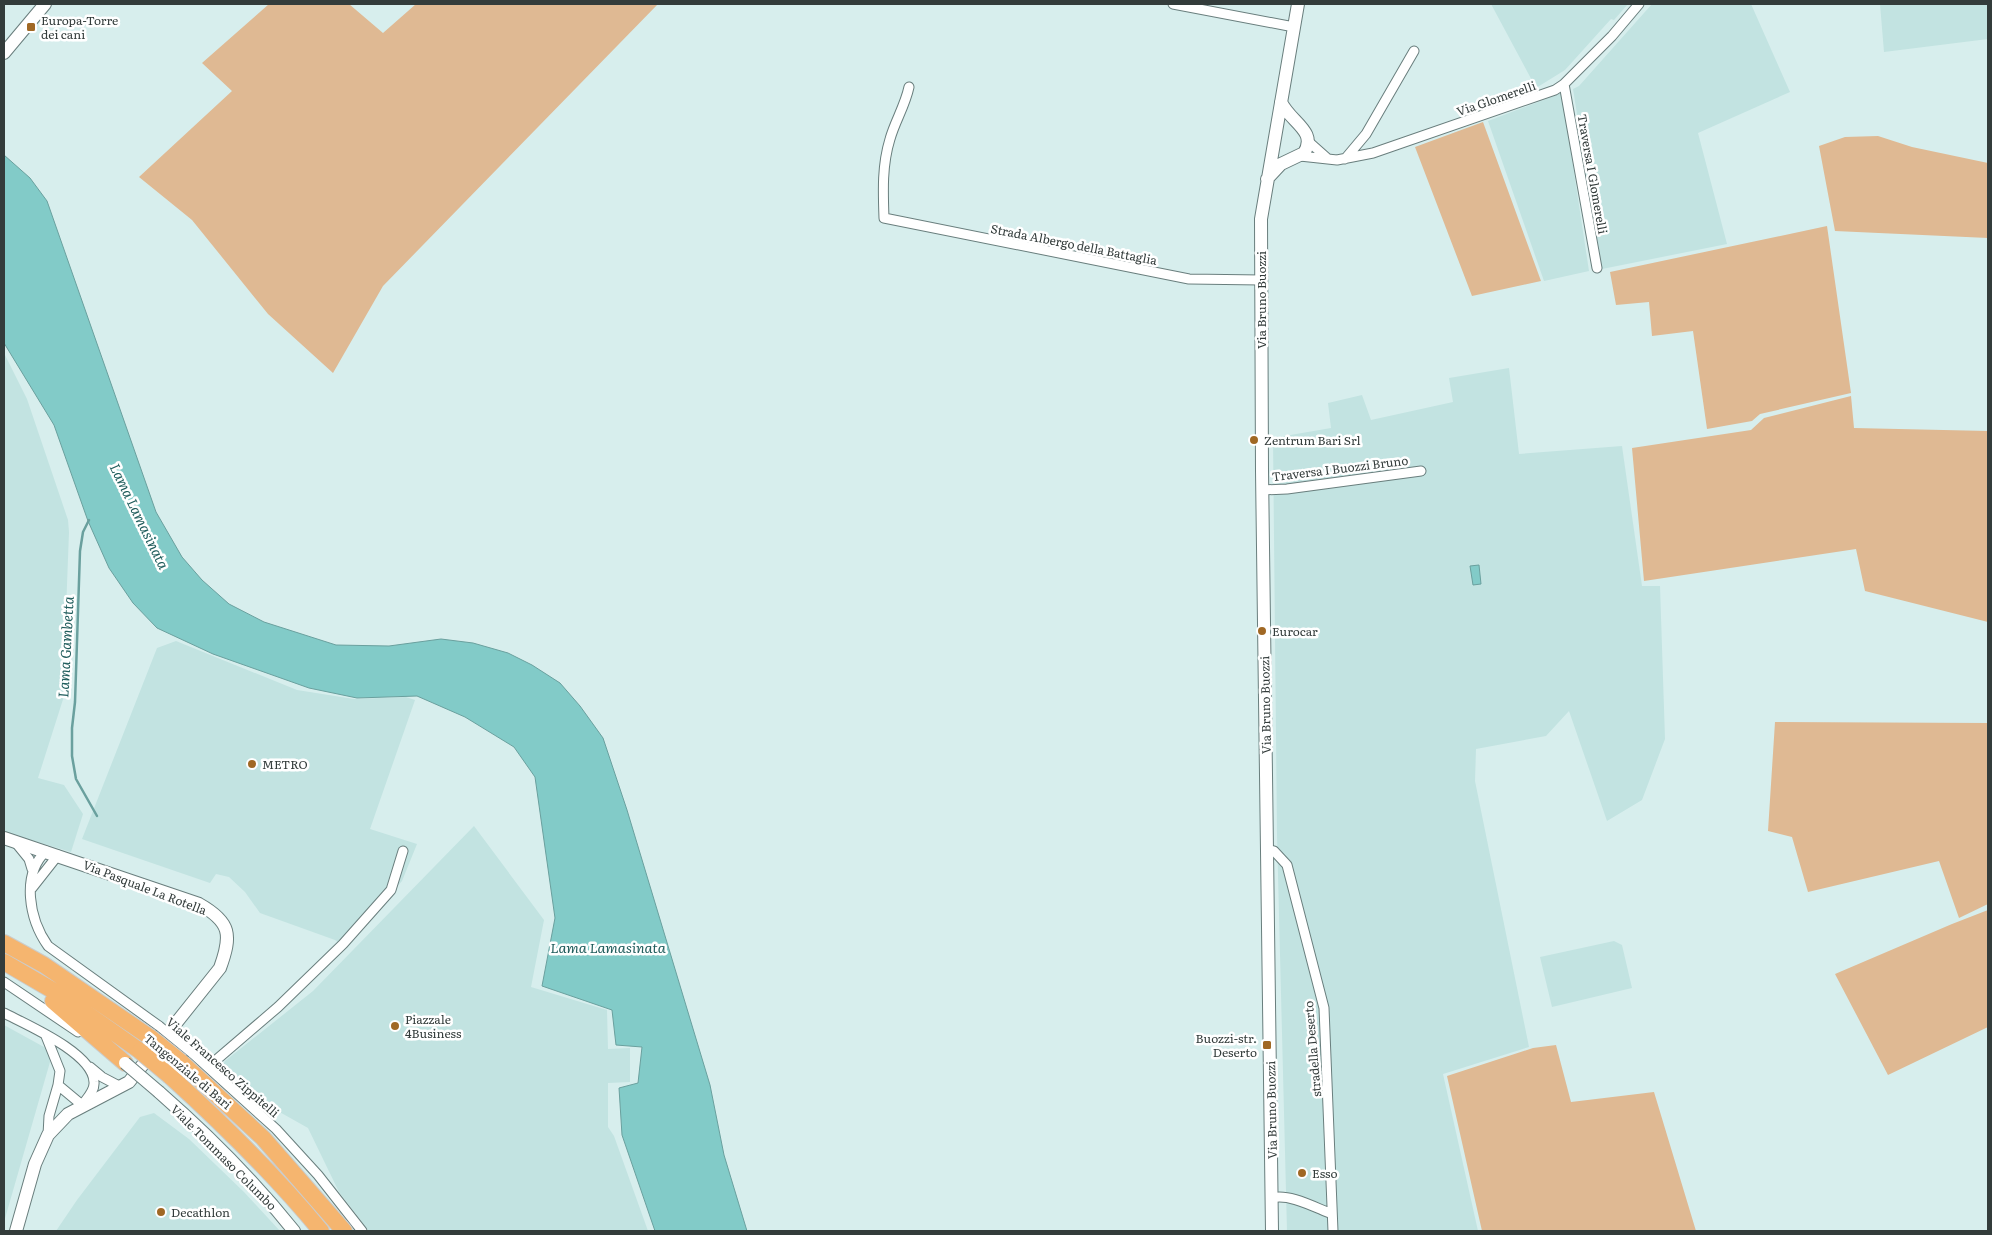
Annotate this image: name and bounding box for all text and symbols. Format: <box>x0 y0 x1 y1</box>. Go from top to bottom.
place label: Europa-Torre dei cani <box>41 11 118 43</box>
marker: Europa-Torre dei cani <box>25 21 37 33</box>
street label: Via Glomerelli <box>1454 76 1538 120</box>
street label: Traversa I Glomerelli <box>1574 113 1612 235</box>
street label: Strada Albergo della Battaglia <box>989 219 1159 269</box>
street label: Via Bruno Buozzi <box>1252 251 1270 349</box>
place label: Zentrum Bari Srl <box>1264 431 1360 449</box>
marker: Zentrum Bari Srl <box>1248 434 1260 446</box>
street label: Traversa I Buozzi Bruno <box>1271 451 1409 485</box>
water label: Lama Lamasinata <box>106 460 174 572</box>
water label: Lama Gambetta <box>52 596 78 698</box>
place label: Eurocar <box>1272 622 1318 640</box>
marker: Eurocar <box>1256 625 1268 637</box>
street label: Via Bruno Buozzi <box>1255 656 1275 754</box>
place label: METRO <box>262 755 308 773</box>
marker: METRO <box>246 758 258 770</box>
street label: Via Pasquale La Rotella <box>80 855 210 919</box>
water label: Lama Lamasinata <box>550 937 666 957</box>
street label: stradella Deserto <box>1299 1000 1325 1098</box>
place label: Piazzale 4Business <box>405 1010 462 1042</box>
street label: Viale Francesco Zippitelli <box>163 1013 283 1121</box>
marker: Piazzale 4Business <box>389 1020 401 1032</box>
street label: Tangenziale di Bari <box>140 1029 236 1113</box>
place label: Buozzi-str. Deserto <box>1196 1029 1257 1061</box>
marker: Buozzi-str. Deserto <box>1261 1039 1273 1051</box>
street label: Via Bruno Buozzi <box>1261 1061 1281 1159</box>
street label: Viale Tommaso Columbo <box>167 1100 281 1214</box>
place label: Esso <box>1312 1164 1338 1182</box>
marker: Esso <box>1296 1167 1308 1179</box>
place label: Decathlon <box>171 1203 230 1221</box>
marker: Decathlon <box>155 1206 167 1218</box>

